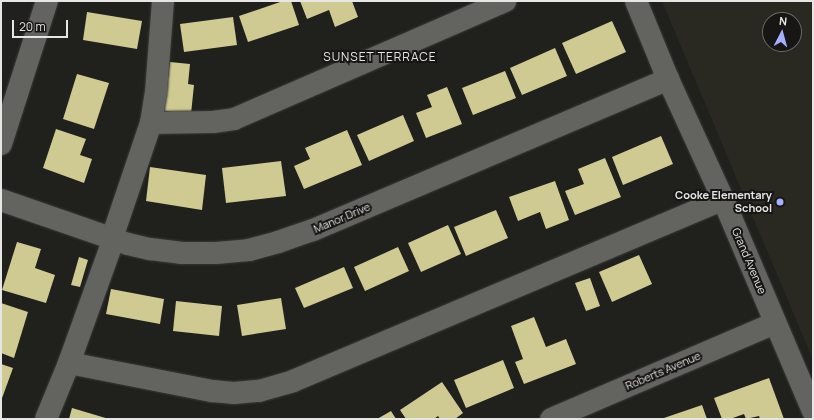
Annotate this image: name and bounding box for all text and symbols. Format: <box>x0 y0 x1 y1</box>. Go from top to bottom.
scale bar <box>14 12 70 38</box>
north arrow <box>762 12 802 52</box>
text: N <box>778 13 788 28</box>
text: 20 m <box>19 18 46 35</box>
district label: SUNSET TERRACE <box>323 50 437 64</box>
place label: Cooke Elementary School <box>675 189 772 215</box>
marker: Cooke Elementary School <box>775 197 785 207</box>
street label: Manor Drive <box>312 200 372 236</box>
street label: Grand Avenue <box>729 226 769 296</box>
street label: Roberts Avenue <box>623 349 703 393</box>

